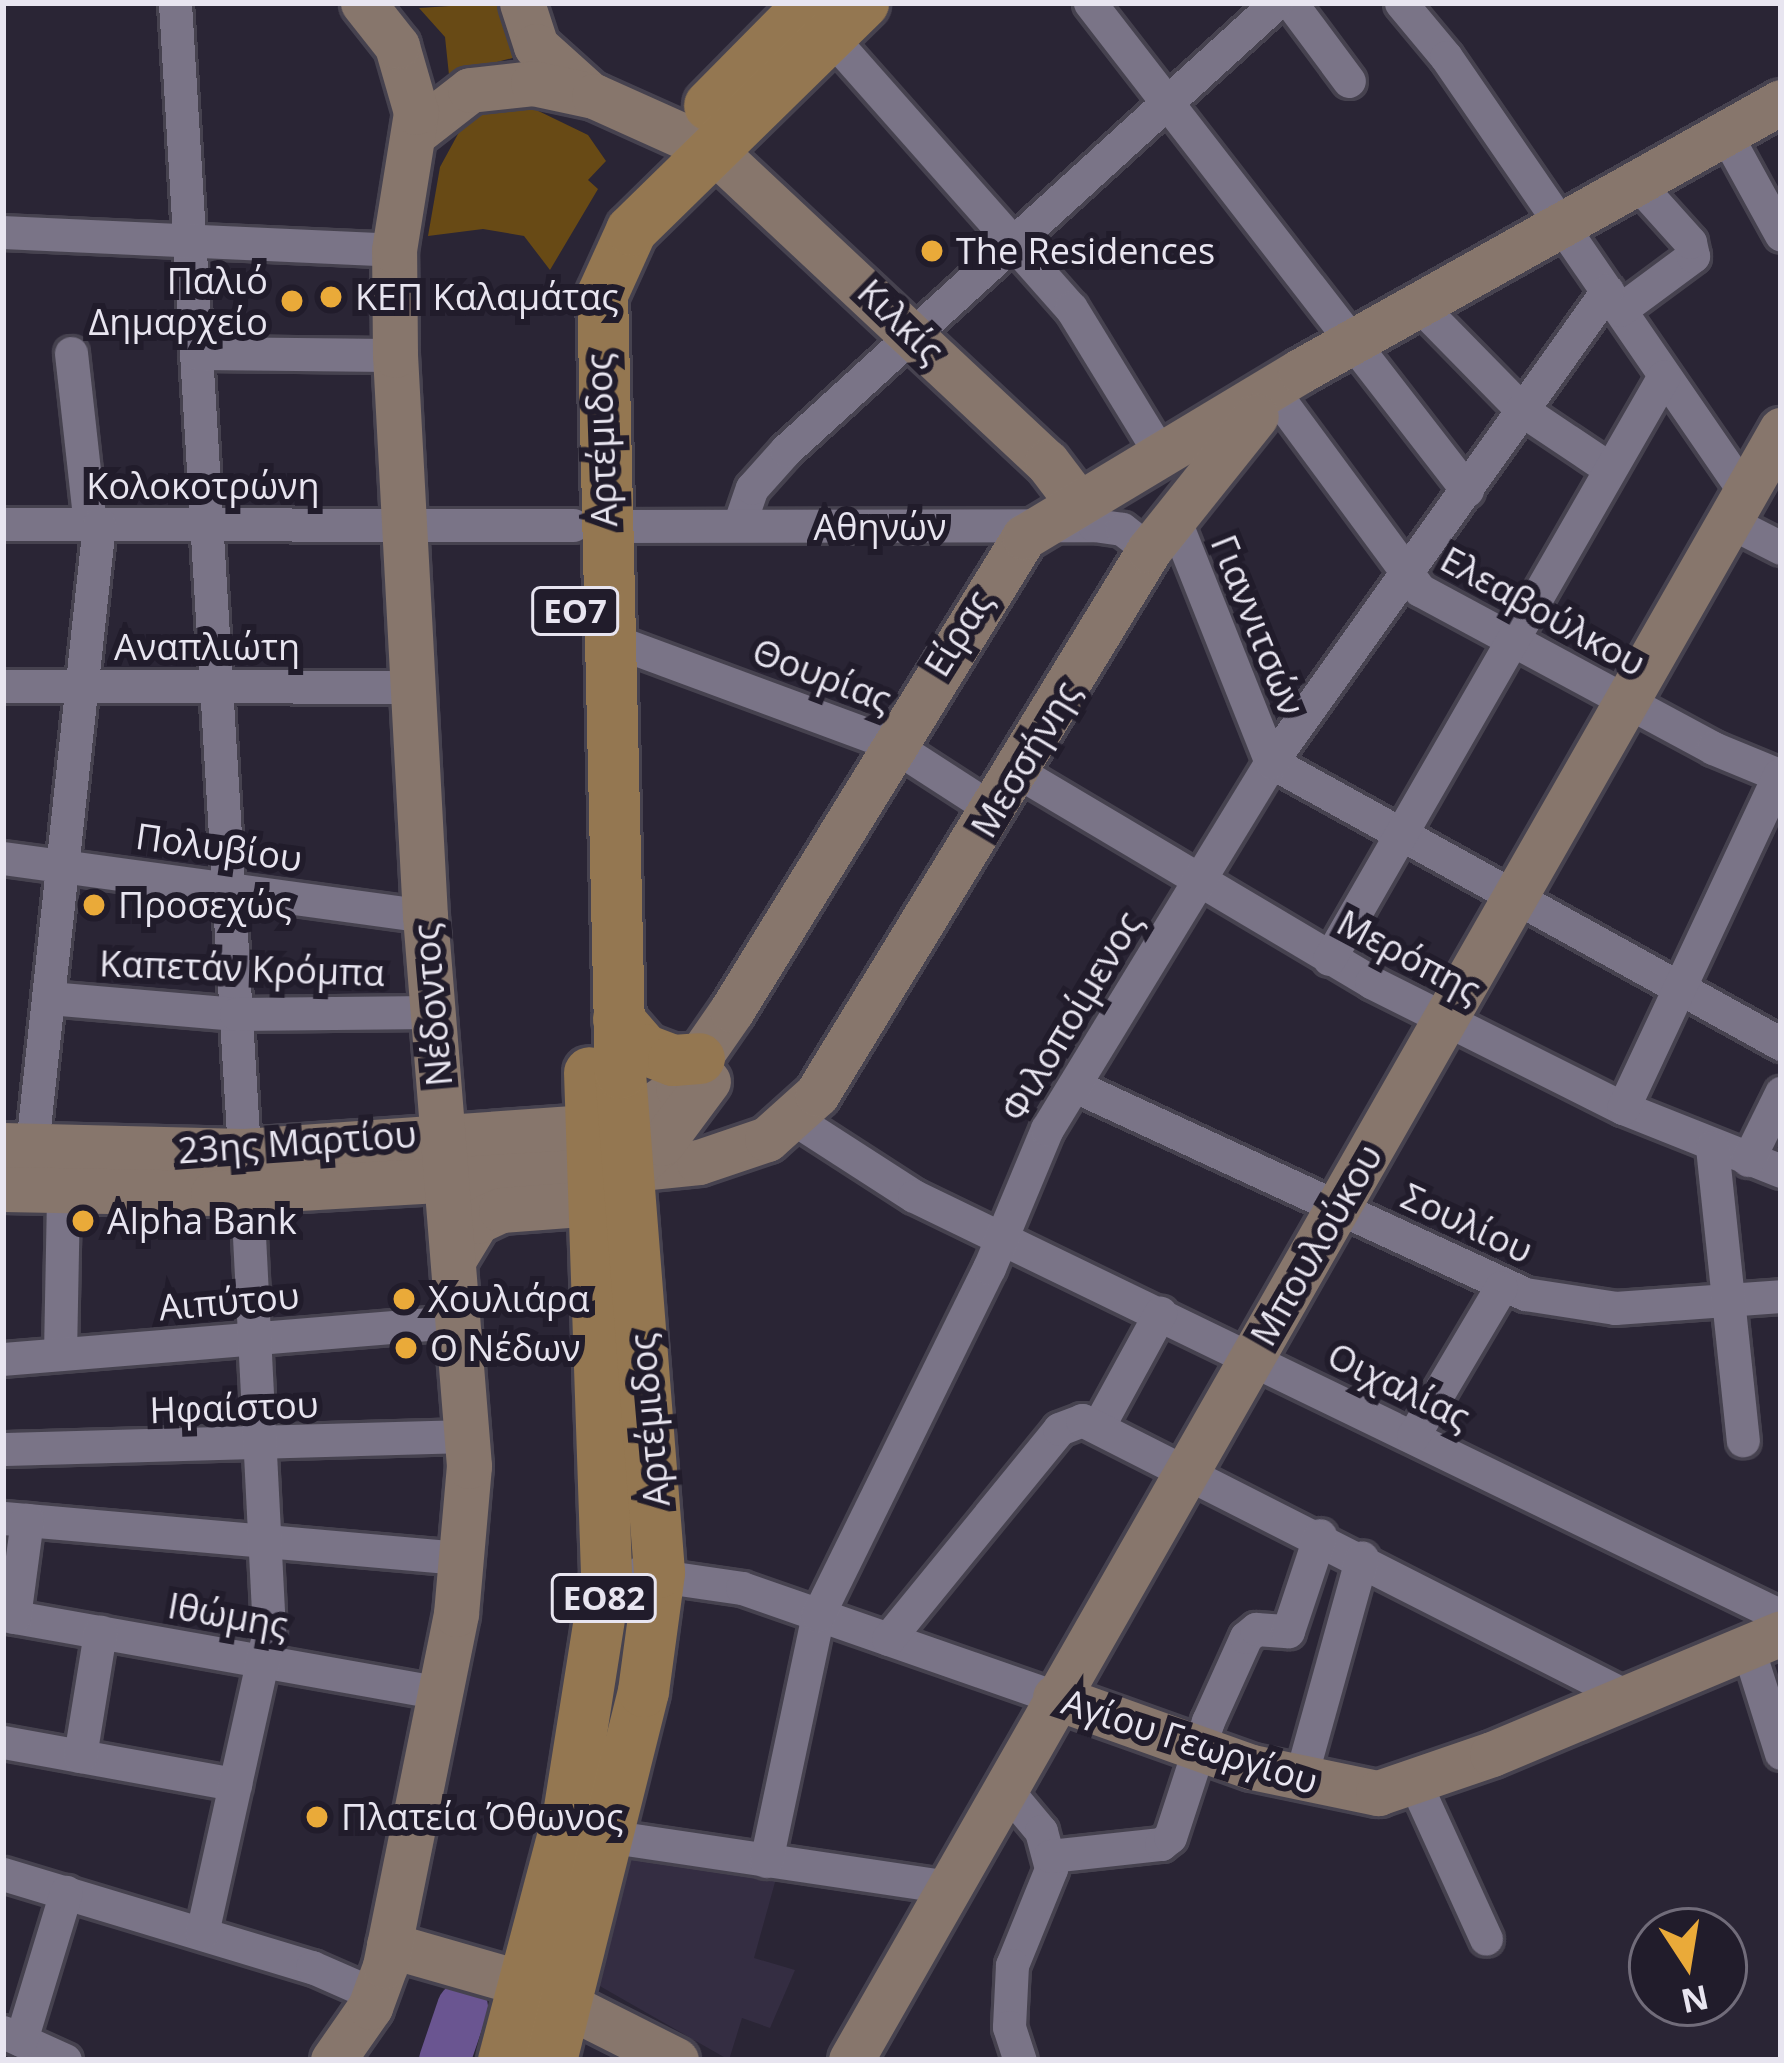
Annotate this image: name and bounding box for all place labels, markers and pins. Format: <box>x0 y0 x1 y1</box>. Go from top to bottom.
place label: The Residences <box>956 229 1215 273</box>
marker: The Residences <box>919 238 945 264</box>
place label: Παλιό Δημαρχείο <box>89 258 268 343</box>
place label: ΚΕΠ Καλαμάτας <box>355 275 619 319</box>
marker: ΚΕΠ Καλαμάτας <box>318 284 344 310</box>
marker: Παλιό Δημαρχείο <box>279 288 305 314</box>
place label: Προσεχώς <box>118 883 292 927</box>
marker: Προσεχώς <box>81 892 107 918</box>
place label: Alpha Bank <box>107 1199 297 1243</box>
marker: Alpha Bank <box>70 1208 96 1234</box>
place label: Χουλιάρα <box>428 1277 590 1321</box>
marker: Χουλιάρα <box>391 1286 417 1312</box>
place label: Ο Νέδων <box>430 1326 581 1370</box>
marker: Ο Νέδων <box>393 1335 419 1361</box>
place label: Πλατεία Όθωνος <box>341 1795 623 1839</box>
marker: Πλατεία Όθωνος <box>304 1804 330 1830</box>

